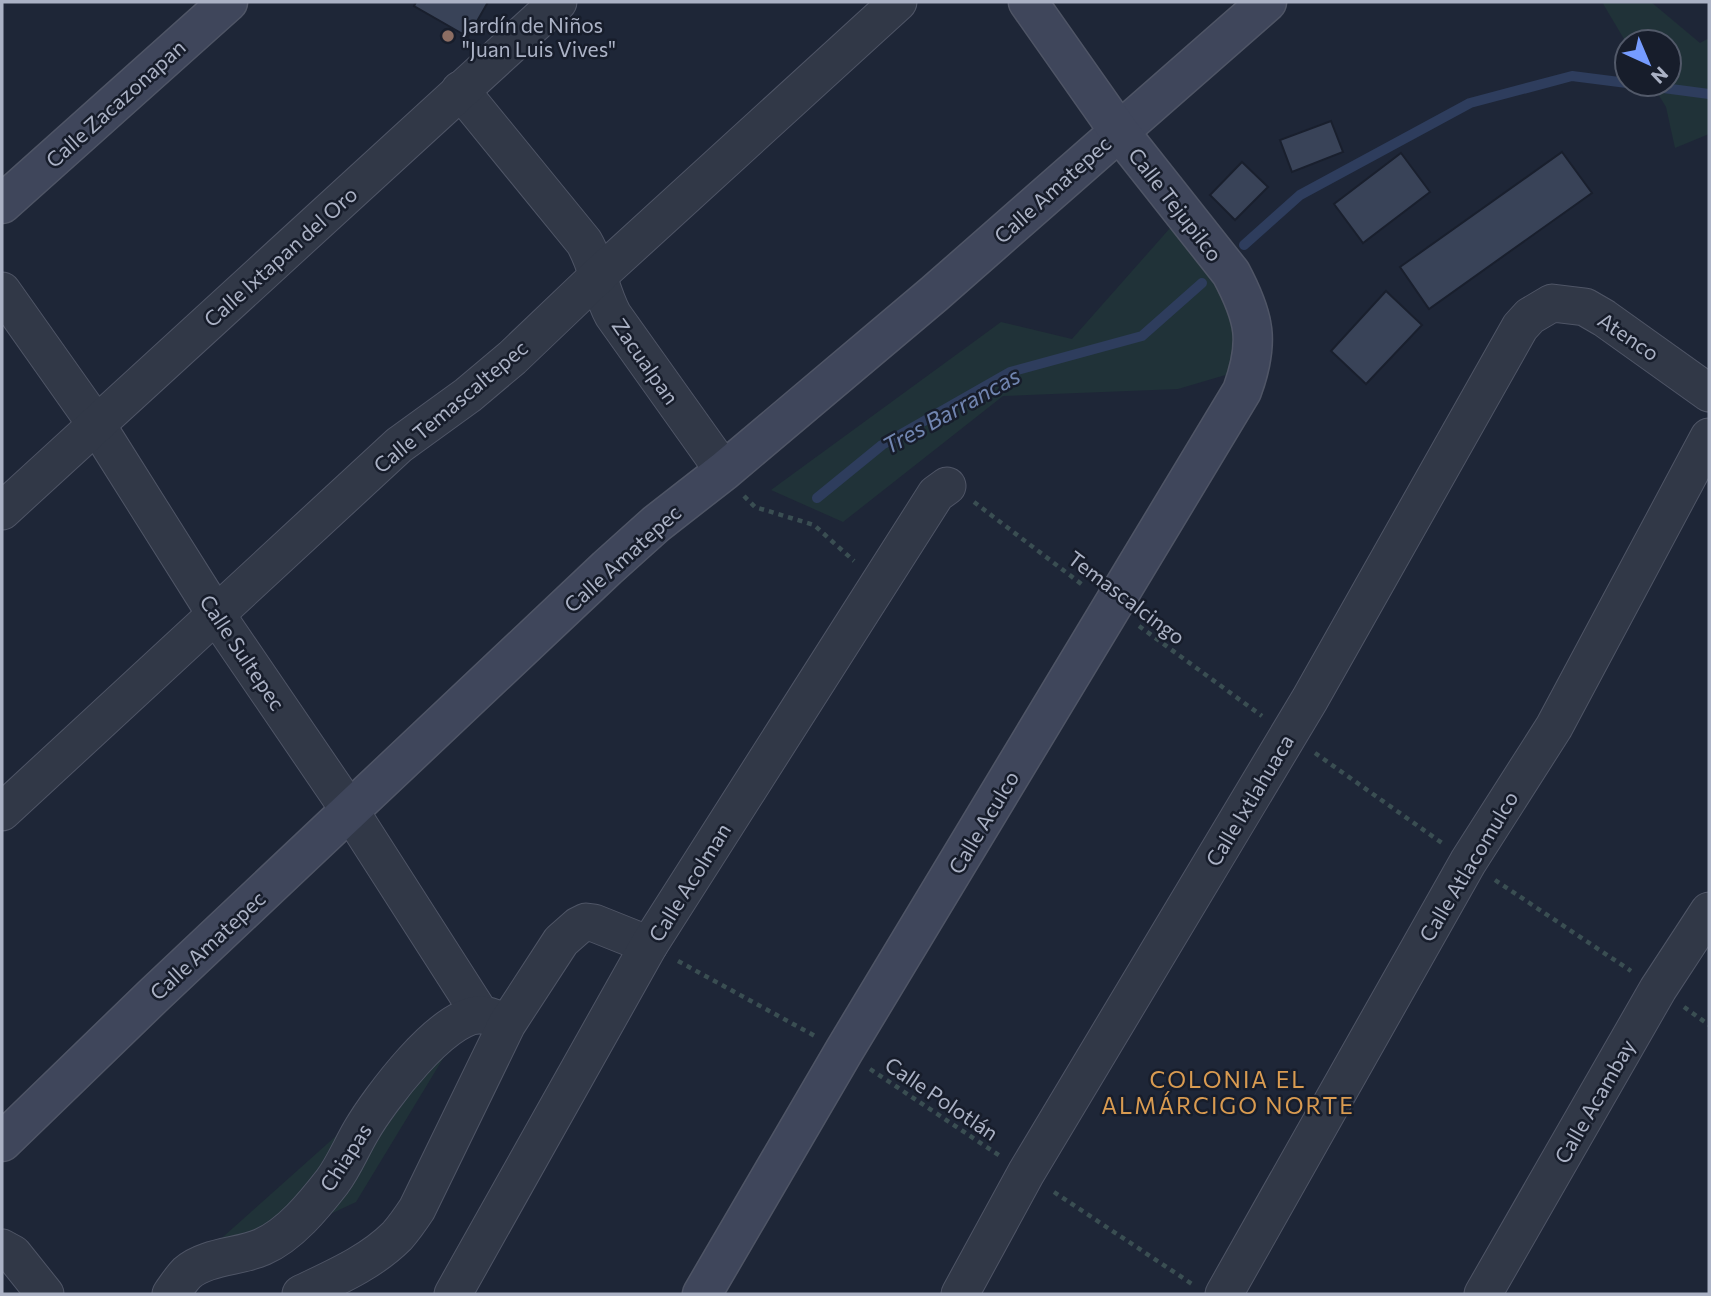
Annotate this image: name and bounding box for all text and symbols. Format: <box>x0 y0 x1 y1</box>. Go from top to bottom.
place label: Jardín de Niños "Juan Luis Vives" <box>462 12 616 61</box>
marker: Jardín de Niños "Juan Luis Vives" <box>440 28 456 44</box>
north arrow <box>1613 28 1683 98</box>
street label: Calle Zacazonapan <box>40 34 190 172</box>
text: N <box>1647 62 1673 89</box>
street label: Calle Amatepec <box>989 130 1115 248</box>
street label: Calle Tejupilco <box>1124 142 1228 266</box>
street label: Calle Ixtapan del Oro <box>198 181 362 331</box>
street label: Atenco <box>1594 307 1664 365</box>
street label: Zacualpan <box>607 313 685 409</box>
street label: Calle Temascaltepec <box>368 334 532 478</box>
water label: Tres Barrancas <box>877 361 1025 459</box>
street label: Calle Amatepec <box>559 499 685 617</box>
street label: Temascalcingo <box>1064 545 1190 649</box>
street label: Calle Sultepec <box>195 589 291 715</box>
street label: Calle Ixtlahuaca <box>1200 730 1298 870</box>
street label: Calle Aculco <box>943 766 1023 878</box>
street label: Calle Atlacomulco <box>1413 786 1523 946</box>
street label: Calle Acolman <box>643 818 735 946</box>
street label: Calle Amatepec <box>144 885 270 1005</box>
street label: Calle Acambay <box>1548 1035 1640 1167</box>
street label: Calle Polotlán <box>881 1051 1003 1145</box>
district label: COLONIA EL ALMÁRCIGO NORTE <box>1101 1065 1355 1119</box>
street label: Chiapas <box>314 1118 376 1196</box>

